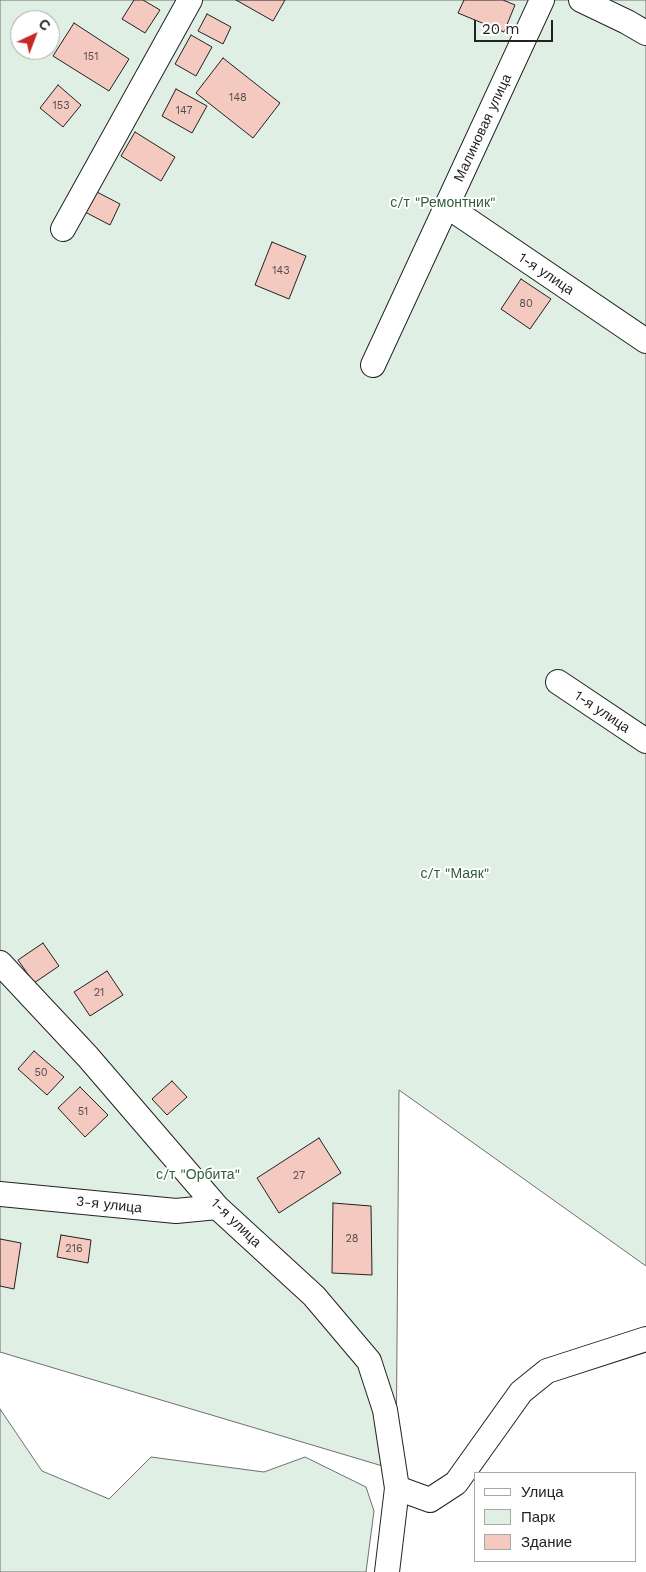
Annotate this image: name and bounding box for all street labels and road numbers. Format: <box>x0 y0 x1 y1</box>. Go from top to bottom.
street label: Малиновая улица <box>451 71 515 185</box>
street label: 1-я улица <box>515 249 577 299</box>
street label: 1-я улица <box>571 687 633 737</box>
street label: 3-я улица <box>75 1193 143 1217</box>
street label: 1-я улица <box>207 1195 265 1251</box>

